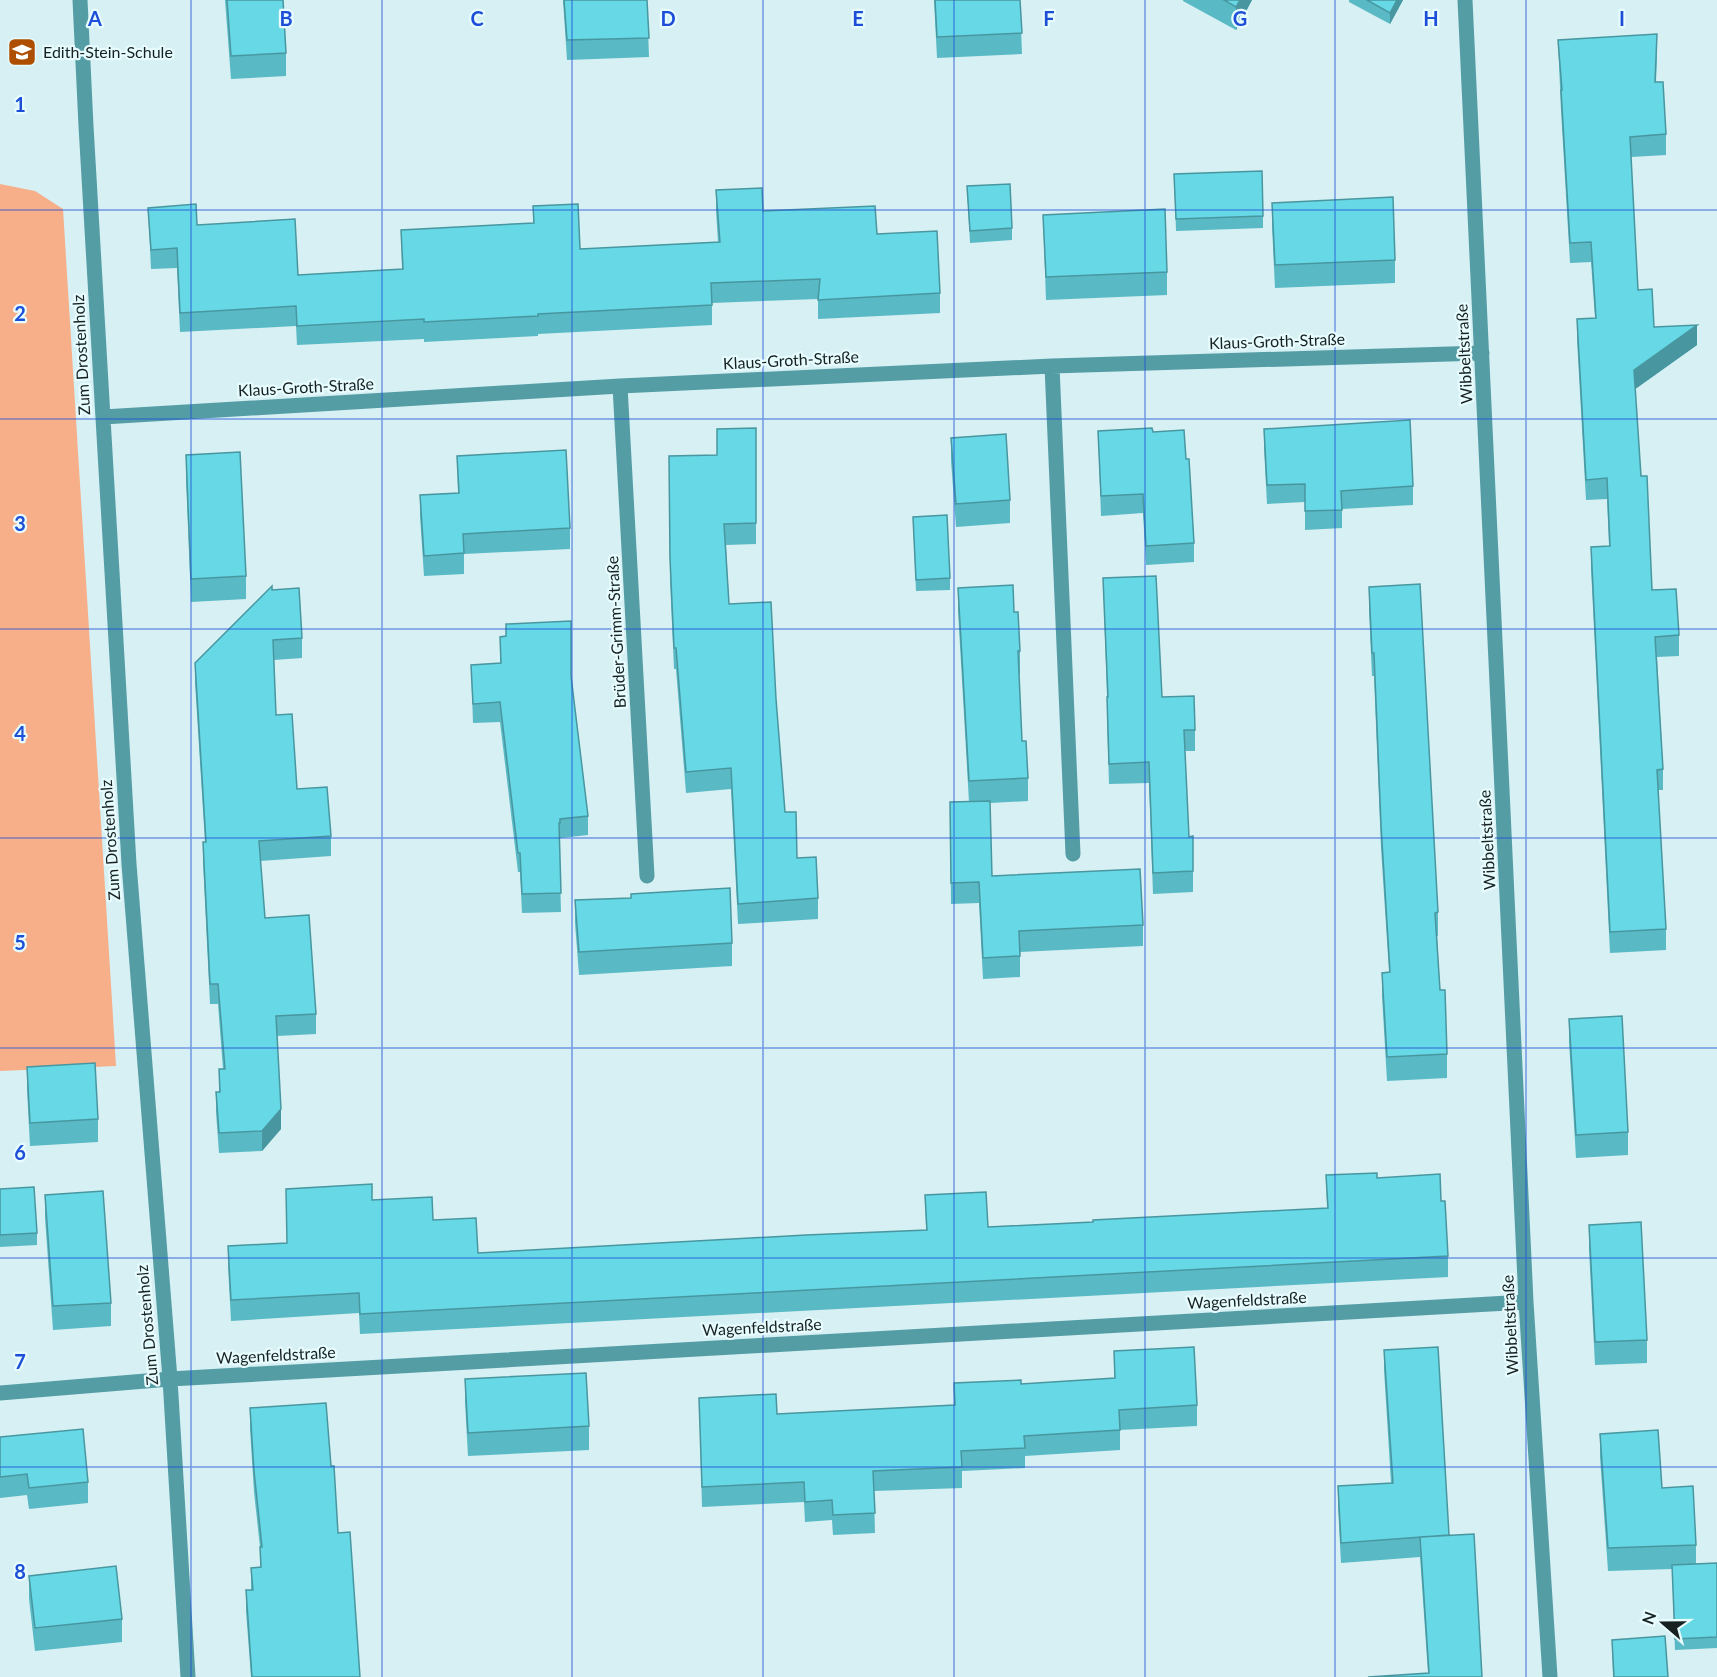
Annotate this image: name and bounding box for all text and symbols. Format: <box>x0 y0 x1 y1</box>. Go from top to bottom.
text: A <box>87 6 102 30</box>
text: B <box>279 6 293 30</box>
text: C <box>470 6 484 30</box>
text: D <box>660 6 676 30</box>
text: E <box>852 6 864 30</box>
text: F <box>1043 6 1055 30</box>
text: G <box>1233 6 1247 30</box>
text: H <box>1423 6 1439 30</box>
text: I <box>1619 6 1625 30</box>
school or university icon: Edith-Stein-Schule <box>6 36 38 68</box>
place label: Edith-Stein-Schule <box>43 42 173 61</box>
text: 1 <box>14 92 26 116</box>
street label: Zum Drostenholz <box>68 294 93 416</box>
text: 2 <box>14 301 26 325</box>
street label: Wibbeltstraße <box>1451 303 1476 405</box>
street label: Klaus-Groth-Straße <box>1209 329 1345 352</box>
street label: Klaus-Groth-Straße <box>722 346 859 373</box>
street label: Klaus-Groth-Straße <box>237 373 374 400</box>
text: 3 <box>14 511 26 535</box>
street label: Brüder-Grimm-Straße <box>602 555 629 709</box>
text: 4 <box>14 721 26 745</box>
street label: Zum Drostenholz <box>96 779 123 901</box>
street label: Wibbeltstraße <box>1474 789 1499 891</box>
text: 5 <box>14 930 26 954</box>
text: 6 <box>14 1140 26 1164</box>
street label: Zum Drostenholz <box>132 1264 161 1386</box>
street label: Wibbeltstraße <box>1497 1274 1522 1376</box>
street label: Wagenfeldstraße <box>1187 1287 1307 1312</box>
street label: Wagenfeldstraße <box>702 1314 822 1339</box>
street label: Wagenfeldstraße <box>216 1342 336 1367</box>
text: 7 <box>14 1349 26 1373</box>
text: 8 <box>14 1559 26 1583</box>
north arrow <box>1633 1593 1693 1653</box>
text: N <box>1637 1609 1659 1627</box>

